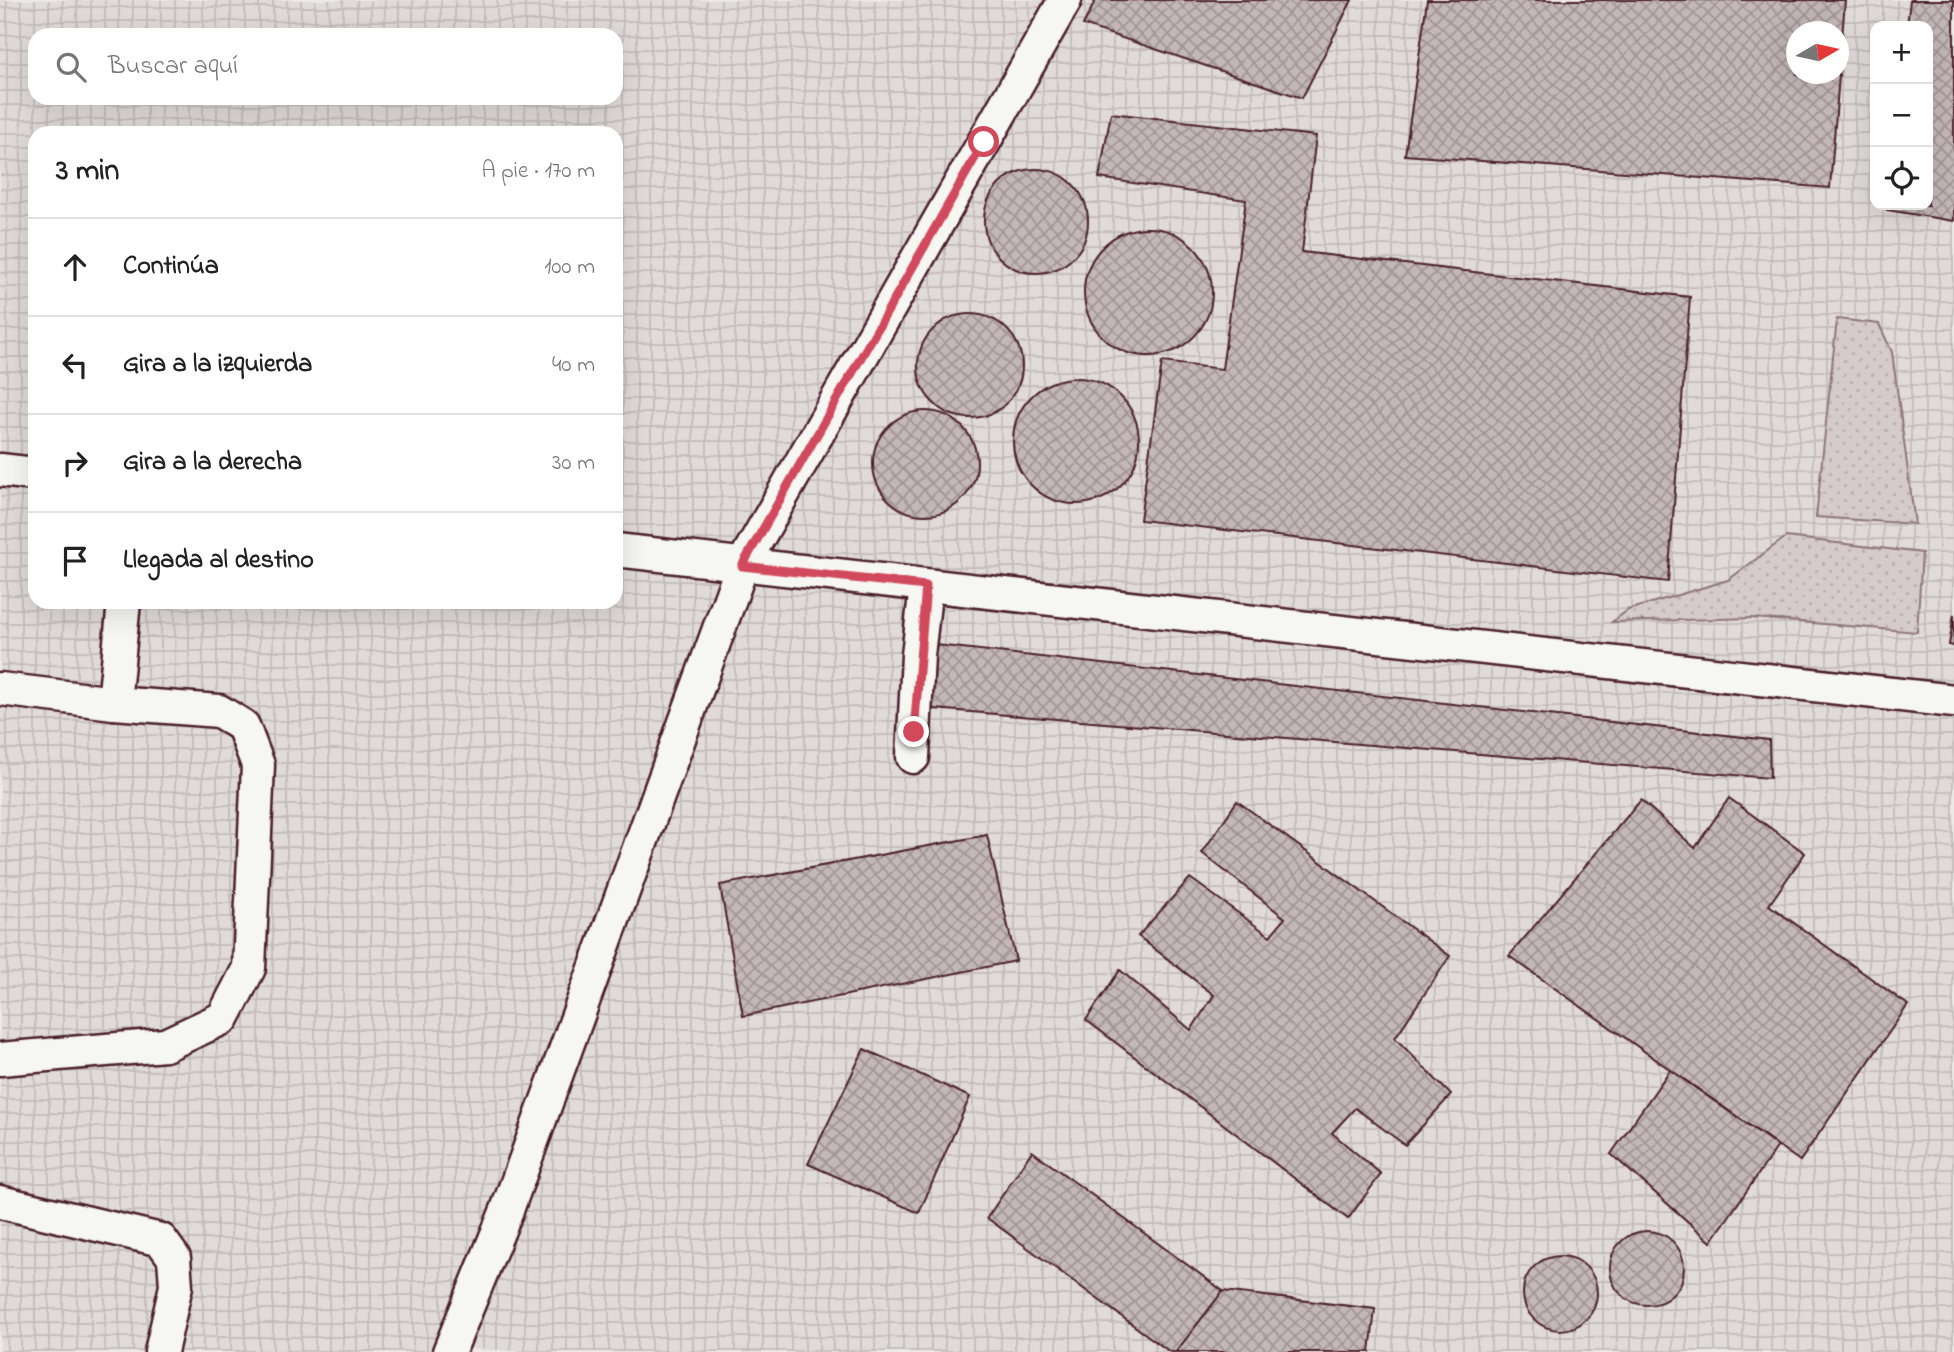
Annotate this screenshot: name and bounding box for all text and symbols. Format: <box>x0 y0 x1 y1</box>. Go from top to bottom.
north arrow <box>1786 21 1849 84</box>
map controls <box>1870 21 1933 210</box>
button: + <box>1870 21 1933 84</box>
search box <box>28 28 623 105</box>
icon: search <box>52 48 90 86</box>
text: Buscar aquí <box>108 48 238 86</box>
button: − <box>1870 84 1933 147</box>
route start <box>968 126 999 157</box>
button: locate <box>1870 147 1933 210</box>
text: 3 min <box>56 150 119 194</box>
text: A pie · 170 m <box>481 155 595 188</box>
icon: ahead <box>56 248 94 286</box>
text: Continúa <box>123 248 219 286</box>
text: 100 m <box>544 251 595 284</box>
icon: left <box>56 346 94 384</box>
text: Gira a la izquierda <box>123 346 312 384</box>
text: 40 m <box>552 349 595 382</box>
icon: right <box>56 444 94 482</box>
text: Gira a la derecha <box>123 444 302 482</box>
text: 30 m <box>552 447 595 480</box>
icon: arrive <box>56 542 94 580</box>
text: Llegada al destino <box>123 542 314 580</box>
route end <box>898 716 929 747</box>

